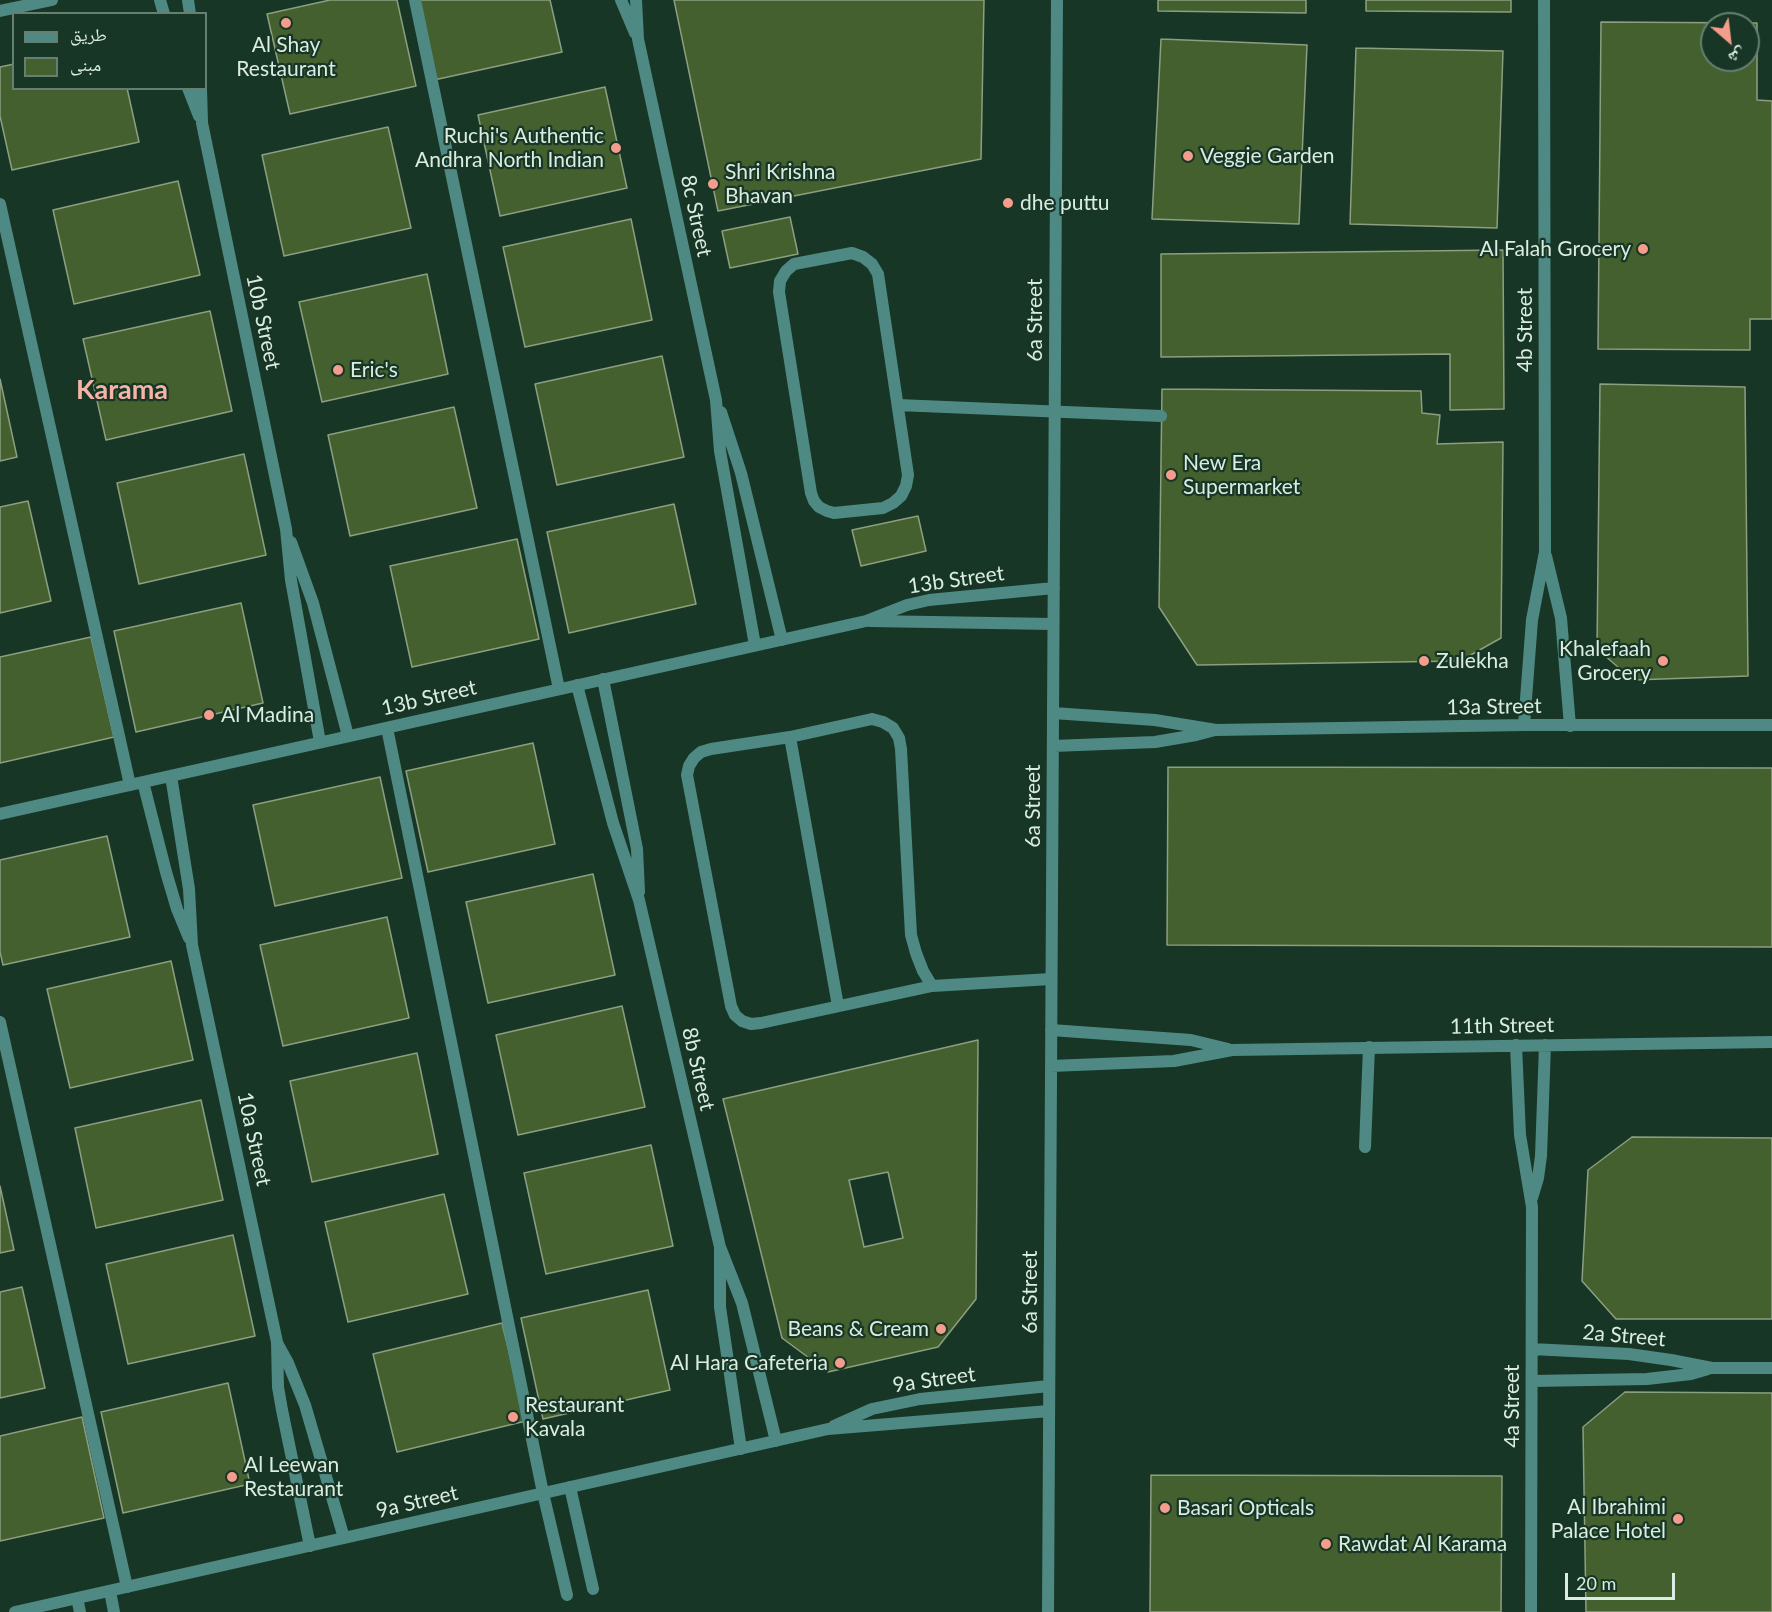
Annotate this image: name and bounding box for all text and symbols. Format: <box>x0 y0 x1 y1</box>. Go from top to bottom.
legend <box>12 12 207 90</box>
north arrow <box>1700 12 1760 72</box>
marker: Al Shay Restaurant <box>279 16 293 30</box>
text: طريق <box>70 23 107 45</box>
place label: Al Shay Restaurant <box>236 32 336 82</box>
text: ش <box>1726 44 1750 69</box>
text: مبنى <box>70 53 101 75</box>
place label: Ruchi's Authentic Andhra North Indian <box>415 123 604 173</box>
marker: Ruchi's Authentic Andhra North Indian <box>609 141 623 155</box>
place label: Veggie Garden <box>1200 143 1335 169</box>
marker: Veggie Garden <box>1181 149 1195 163</box>
place label: Shri Krishna Bhavan <box>725 159 836 209</box>
street label: 8c Street <box>675 173 717 259</box>
marker: Shri Krishna Bhavan <box>706 177 720 191</box>
place label: dhe puttu <box>1020 190 1109 216</box>
marker: dhe puttu <box>1001 196 1015 210</box>
place label: Al Falah Grocery <box>1479 236 1631 262</box>
marker: Al Falah Grocery <box>1636 242 1650 256</box>
street label: 10b Street <box>241 272 285 372</box>
street label: 6a Street <box>1022 278 1048 362</box>
street label: 4b Street <box>1512 288 1538 372</box>
place label: Eric's <box>350 357 398 383</box>
marker: Eric's <box>331 363 345 377</box>
district label: Karama <box>76 374 168 406</box>
place label: New Era Supermarket <box>1183 450 1300 500</box>
marker: New Era Supermarket <box>1164 468 1178 482</box>
street label: 13b Street <box>906 561 1006 599</box>
place label: Khalefaah Grocery <box>1559 636 1651 686</box>
place label: Zulekha <box>1436 648 1509 674</box>
marker: Zulekha <box>1417 654 1431 668</box>
marker: Khalefaah Grocery <box>1656 654 1670 668</box>
street label: 13b Street <box>379 675 479 721</box>
street label: 13a Street <box>1446 694 1542 720</box>
place label: Al Madina <box>221 702 314 728</box>
marker: Al Madina <box>202 708 216 722</box>
street label: 6a Street <box>1020 764 1046 848</box>
street label: 11th Street <box>1450 1012 1554 1040</box>
street label: 8b Street <box>676 1025 720 1113</box>
street label: 10a Street <box>232 1090 276 1188</box>
street label: 6a Street <box>1017 1250 1043 1334</box>
place label: Beans & Cream <box>788 1316 929 1342</box>
street label: 2a Street <box>1581 1320 1667 1352</box>
marker: Beans & Cream <box>934 1322 948 1336</box>
place label: Al Hara Cafeteria <box>670 1350 828 1376</box>
marker: Al Hara Cafeteria <box>833 1356 847 1370</box>
street label: 9a Street <box>891 1362 977 1398</box>
street label: 4a Street <box>1499 1364 1525 1448</box>
place label: Restaurant Kavala <box>525 1392 624 1442</box>
marker: Restaurant Kavala <box>506 1410 520 1424</box>
place label: Al Leewan Restaurant <box>244 1452 343 1502</box>
marker: Al Leewan Restaurant <box>225 1470 239 1484</box>
street label: 9a Street <box>374 1480 460 1524</box>
place label: Al Ibrahimi Palace Hotel <box>1551 1494 1666 1544</box>
place label: Basari Opticals <box>1177 1495 1314 1521</box>
marker: Basari Opticals <box>1158 1501 1172 1515</box>
marker: Al Ibrahimi Palace Hotel <box>1671 1512 1685 1526</box>
place label: Rawdat Al Karama <box>1338 1531 1507 1557</box>
marker: Rawdat Al Karama <box>1319 1537 1333 1551</box>
scale bar <box>1568 1561 1678 1599</box>
text: 20 m <box>1576 1572 1616 1594</box>

